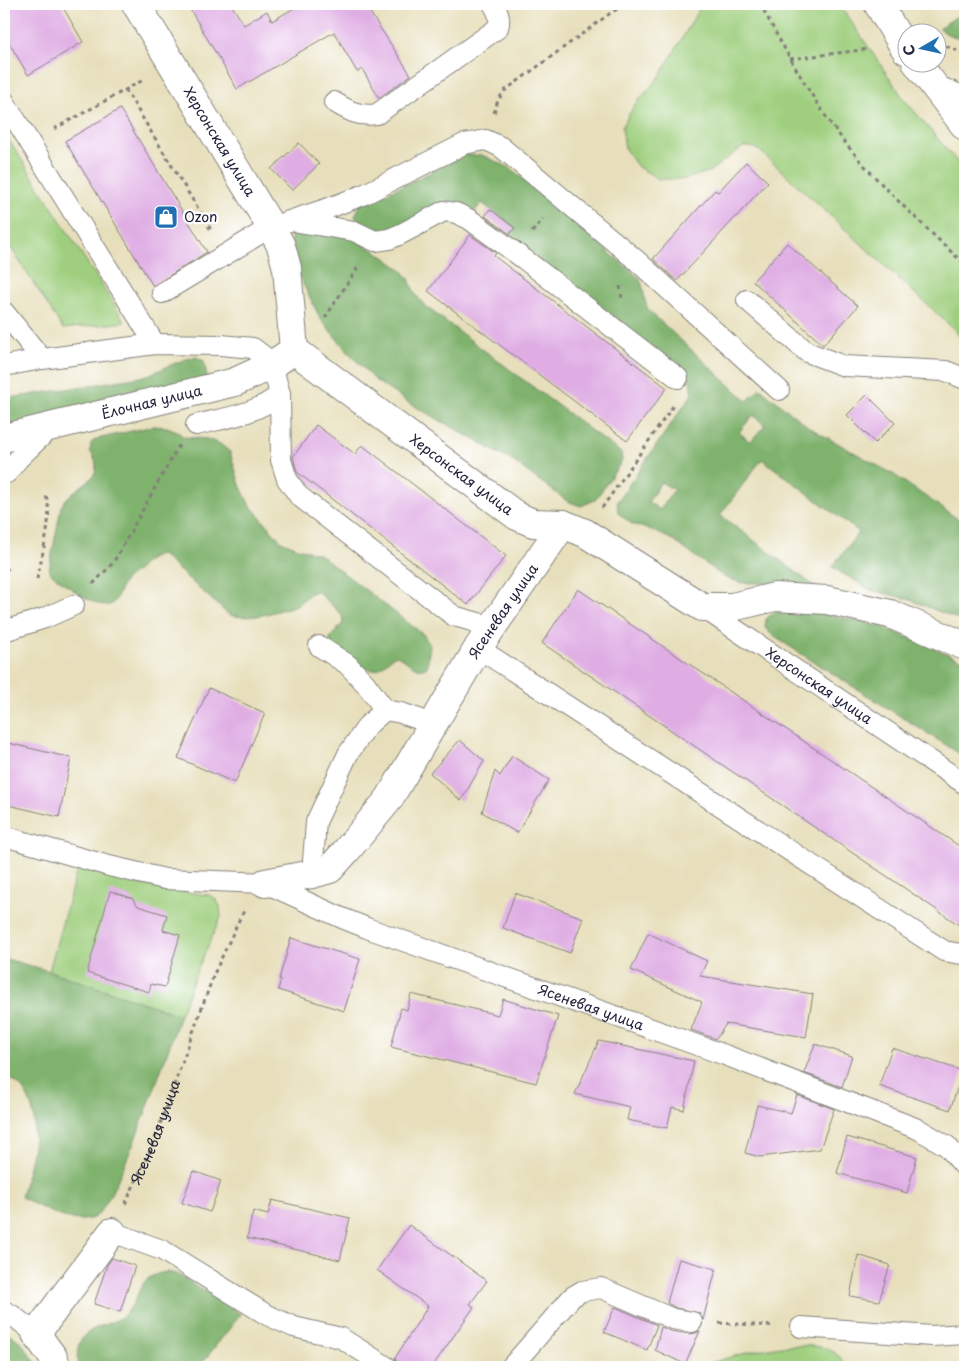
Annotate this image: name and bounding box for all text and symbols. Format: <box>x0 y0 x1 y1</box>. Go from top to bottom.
north arrow <box>896 22 946 72</box>
text: С <box>897 43 920 57</box>
street label: Херсонская улица <box>179 83 261 200</box>
shop icon: Ozon <box>153 204 179 230</box>
place label: Ozon <box>184 206 217 227</box>
street label: Ёлочная улица <box>99 379 204 424</box>
street label: Херсонская улица <box>406 429 518 520</box>
street label: Ясеневая улица <box>463 559 543 662</box>
street label: Херсонская улица <box>762 642 877 729</box>
street label: Ясеневая улица <box>535 979 647 1036</box>
street label: Ясеневая улица <box>125 1077 185 1188</box>

